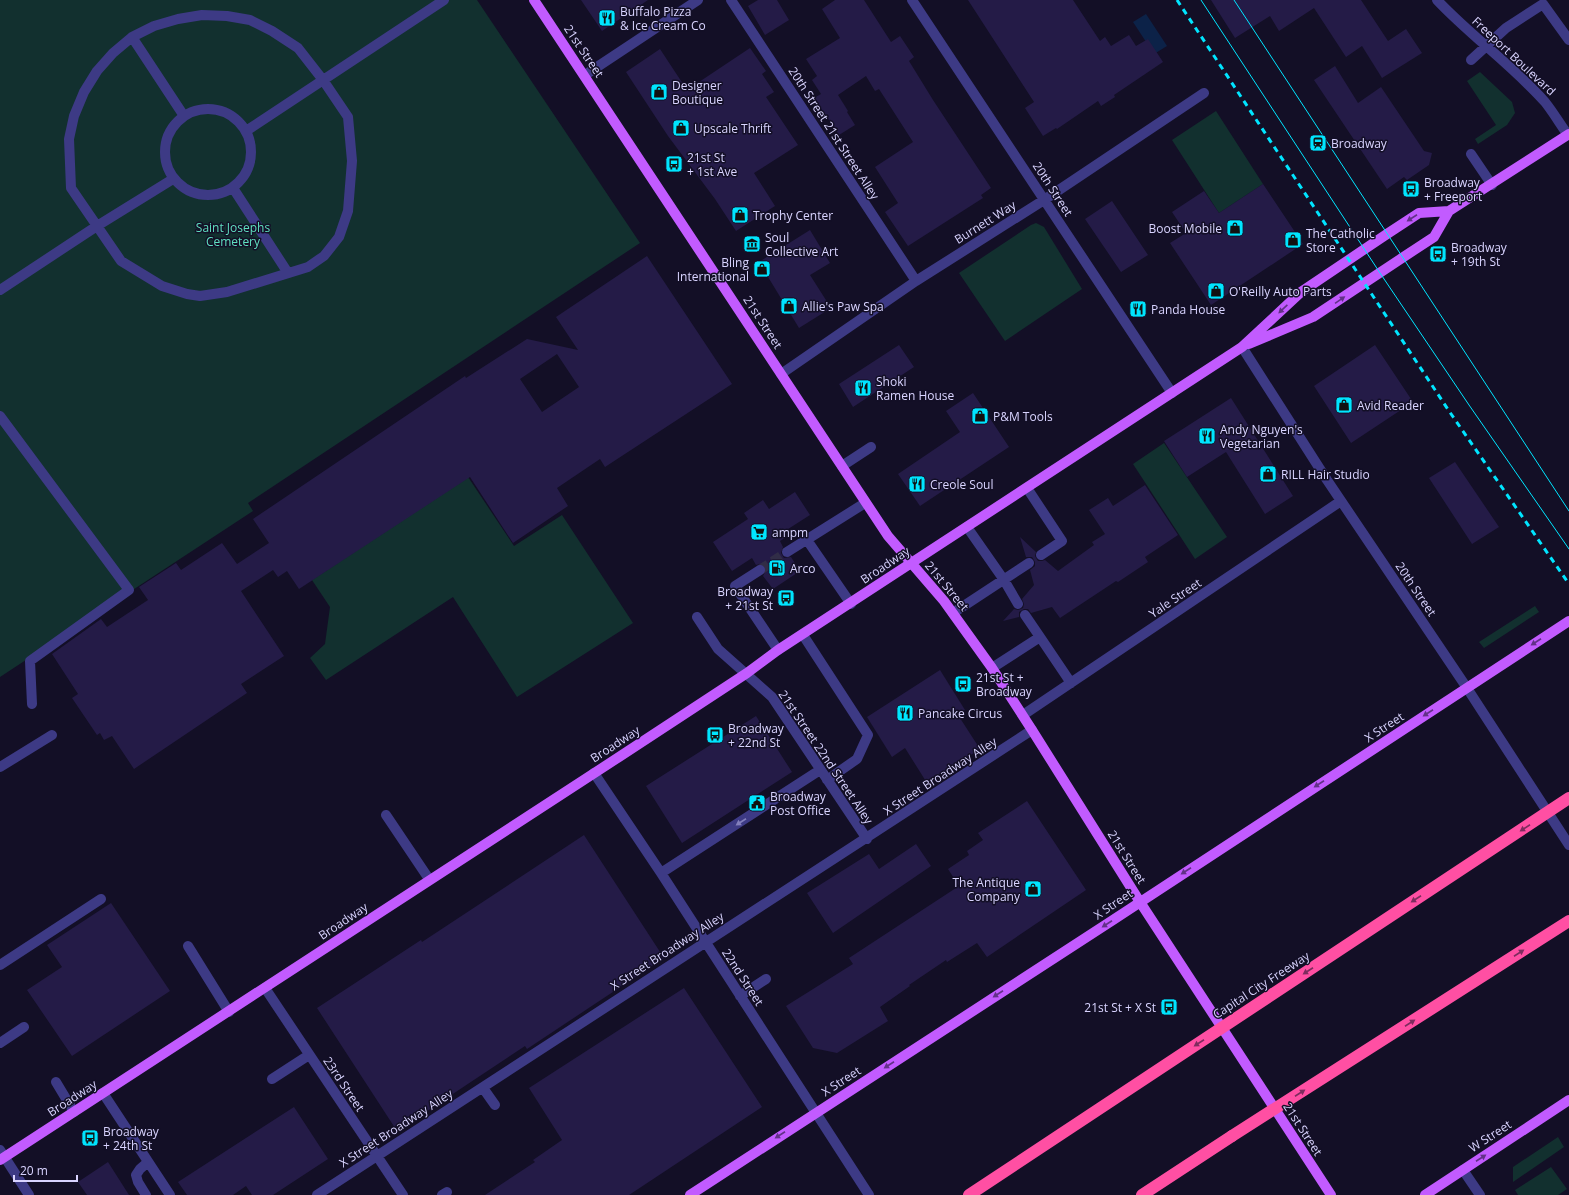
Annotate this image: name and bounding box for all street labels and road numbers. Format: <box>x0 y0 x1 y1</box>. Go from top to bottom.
street label: Freeport Boulevard <box>1469 13 1559 99</box>
street label: 21st Street <box>560 21 608 81</box>
street label: 20th Street 21st Street Alley <box>785 63 884 203</box>
street label: 20th Street <box>1029 158 1077 220</box>
street label: Burnett Way <box>951 196 1020 248</box>
street label: 21st Street <box>739 292 787 352</box>
street label: Broadway <box>857 542 914 588</box>
street label: 21st Street <box>921 557 973 615</box>
street label: 20th Street <box>1392 559 1440 619</box>
street label: Yale Street <box>1145 574 1205 622</box>
street label: 21st Street 22nd Street Alley <box>775 687 878 828</box>
street label: X Street <box>1361 708 1407 746</box>
street label: Broadway <box>587 721 644 766</box>
street label: X Street Broadway Alley <box>880 732 1001 819</box>
street label: 21st Street <box>1104 827 1150 887</box>
street label: X Street <box>1090 885 1136 923</box>
street label: Broadway <box>315 898 372 944</box>
street label: X Street Broadway Alley <box>607 907 728 994</box>
street label: 22nd Street <box>718 945 768 1009</box>
street label: Capital City Freeway <box>1209 947 1314 1023</box>
street label: 23rd Street <box>319 1053 369 1115</box>
street label: X Street <box>818 1062 864 1100</box>
street label: Broadway <box>44 1075 101 1120</box>
street label: X Street Broadway Alley <box>336 1084 457 1171</box>
street label: 21st Street <box>1279 1099 1327 1159</box>
street label: W Street <box>1465 1116 1515 1156</box>

